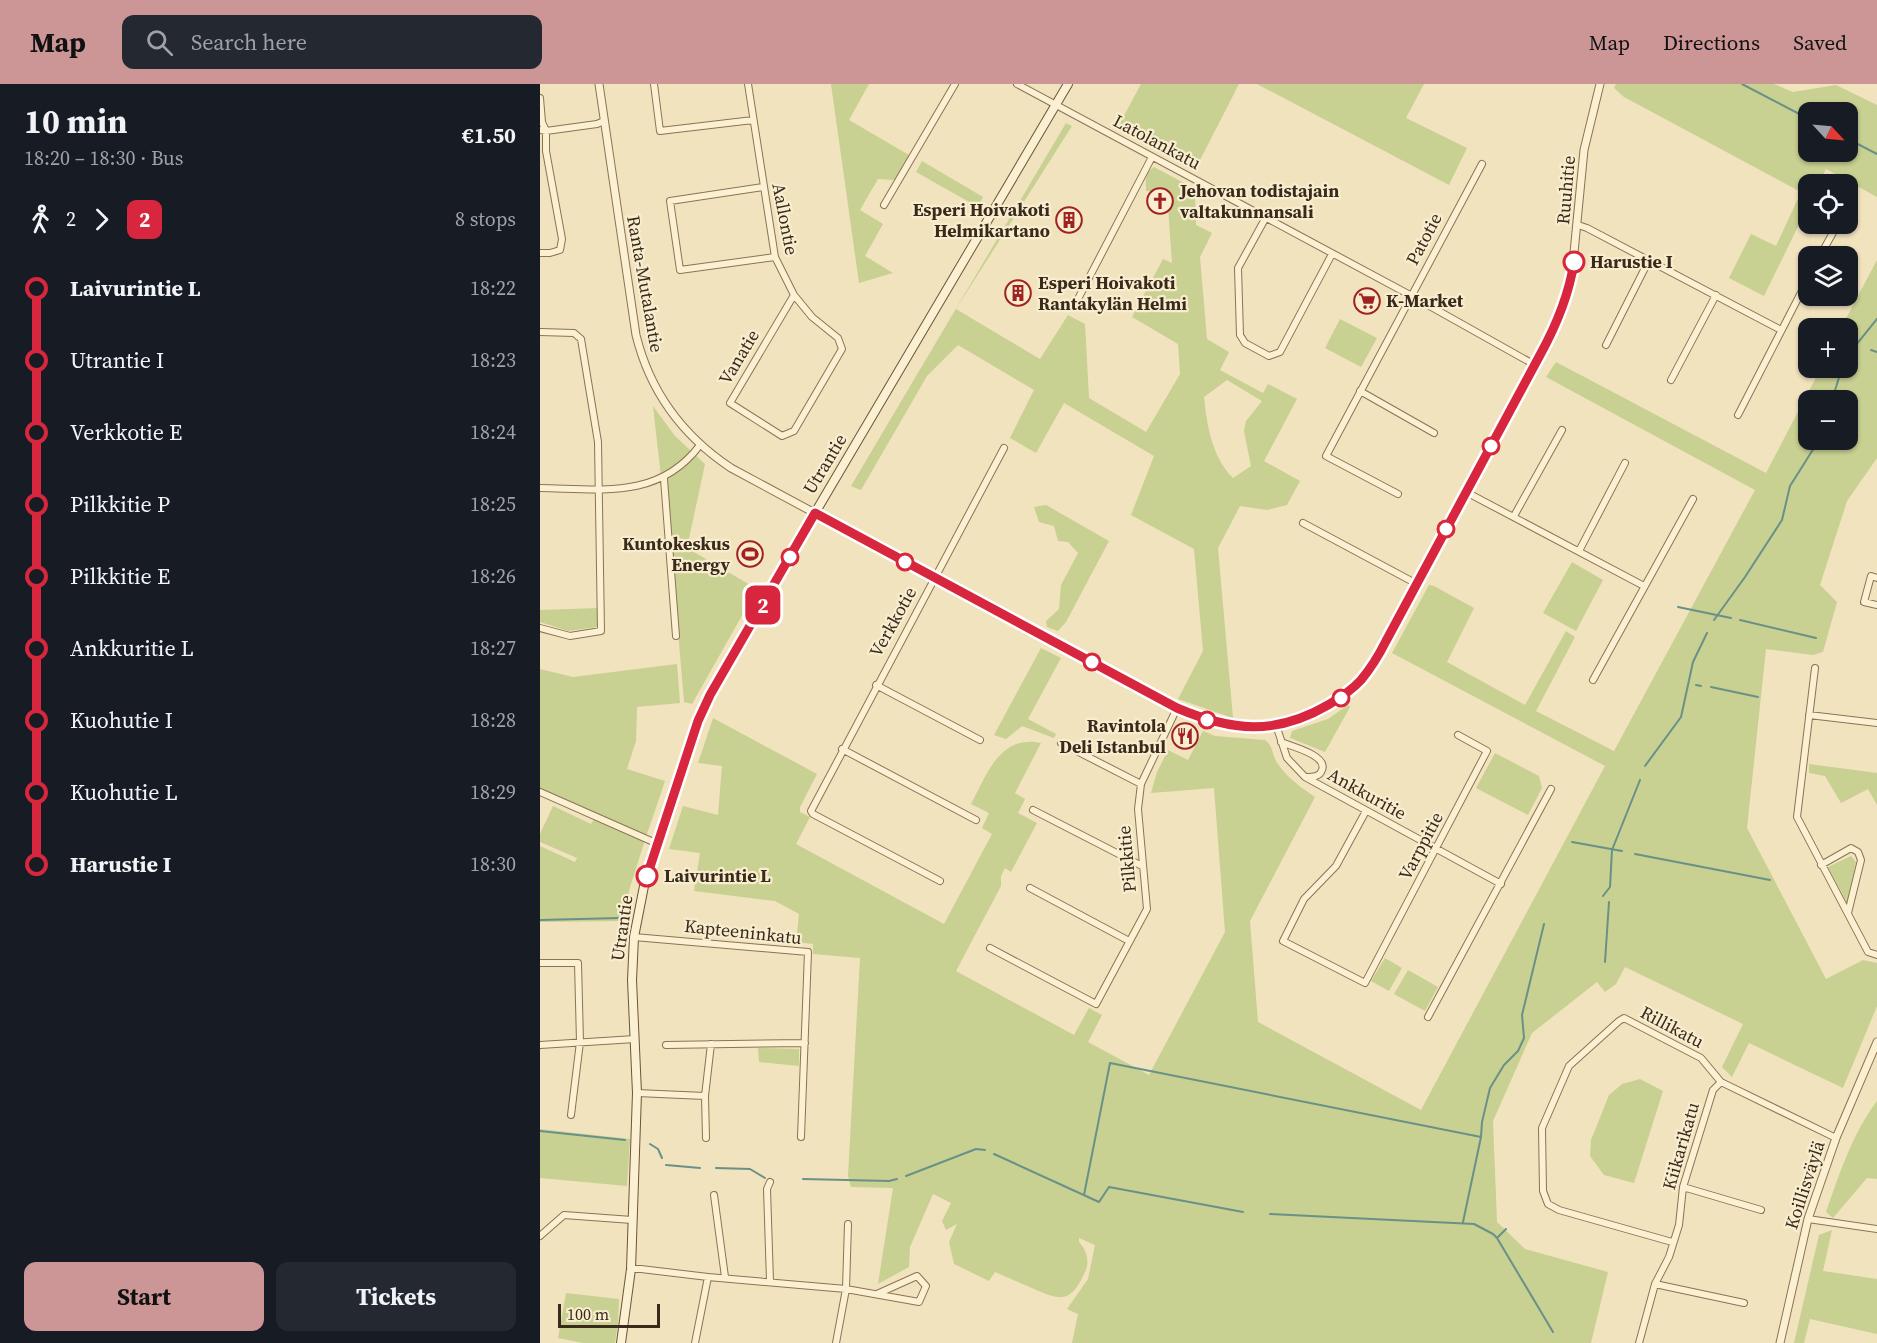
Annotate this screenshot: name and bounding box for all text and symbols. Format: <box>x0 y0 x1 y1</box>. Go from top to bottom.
search box <box>122 15 542 69</box>
text: Map <box>30 23 86 61</box>
icon: search <box>143 26 176 59</box>
text: Search here <box>191 27 307 57</box>
text: Map <box>1589 28 1630 57</box>
text: Directions <box>1663 28 1760 57</box>
text: Saved <box>1793 28 1847 57</box>
text: 10 min <box>24 99 128 144</box>
north arrow <box>1798 102 1858 162</box>
map controls <box>1798 102 1858 450</box>
street label: Latolankatu <box>1109 108 1205 175</box>
text: €1.50 <box>462 120 516 150</box>
text: 18:20 – 18:30 · Bus <box>24 144 183 172</box>
street label: Ruuhitie <box>1550 154 1581 225</box>
button: locate <box>1798 174 1858 234</box>
place label: Jehovan todistajain valtakunnansali <box>1179 178 1339 224</box>
street label: Aallontie <box>766 181 805 257</box>
church icon: Jehovan todistajain valtakunnansali <box>1145 186 1175 216</box>
place label: Esperi Hoivakoti Helmikartano <box>913 197 1050 243</box>
icon: walk <box>24 203 57 236</box>
icon: forward <box>85 203 118 236</box>
text: 2 <box>66 205 76 233</box>
text: 2 <box>139 205 150 234</box>
text: 8 stops <box>455 205 516 233</box>
building icon: Esperi Hoivakoti Helmikartano <box>1054 205 1084 235</box>
street label: Patotie <box>1399 208 1448 269</box>
street label: Ranta-Mutalantie <box>621 213 670 354</box>
button: layers <box>1798 246 1858 306</box>
place label: Harustie I <box>1590 249 1673 274</box>
marker: Harustie I <box>1563 251 1585 273</box>
place label: Esperi Hoivakoti Rantakylän Helmi <box>1038 270 1187 316</box>
text: Laivurintie L <box>70 273 201 303</box>
text: 18:22 <box>470 274 516 302</box>
building icon: Esperi Hoivakoti Rantakylän Helmi <box>1003 278 1033 308</box>
supermarket icon: K-Market <box>1352 286 1382 316</box>
place label: K-Market <box>1386 288 1464 313</box>
button: + <box>1798 318 1858 378</box>
street label: Vanatie <box>712 324 765 389</box>
text: Utrantie I <box>70 345 164 375</box>
text: 18:23 <box>470 346 516 374</box>
button: − <box>1798 390 1858 450</box>
text: Verkkotie E <box>70 417 182 447</box>
text: 18:24 <box>470 418 516 446</box>
street label: Utrantie <box>797 429 852 499</box>
unlabelled marker <box>1482 437 1500 455</box>
text: Pilkkitie P <box>70 489 170 519</box>
text: 18:25 <box>470 490 516 518</box>
unlabelled marker <box>1437 520 1455 538</box>
place label: Kuntokeskus Energy <box>622 531 730 577</box>
sports icon: Kuntokeskus Energy <box>735 539 765 569</box>
unlabelled marker <box>781 548 799 566</box>
unlabelled marker <box>896 553 914 571</box>
text: Pilkkitie E <box>70 561 170 591</box>
text: 18:26 <box>470 562 516 590</box>
street label: Verkkotie <box>863 582 922 661</box>
line badge: 2 <box>744 586 782 624</box>
text: 2 <box>757 591 769 620</box>
text: Ankkuritie L <box>70 633 194 663</box>
text: 18:27 <box>470 634 516 662</box>
unlabelled marker <box>1083 653 1101 671</box>
unlabelled marker <box>1332 689 1350 707</box>
text: Kuohutie I <box>70 705 173 735</box>
text: 18:28 <box>470 706 516 734</box>
unlabelled marker <box>1198 711 1216 729</box>
place label: Ravintola Deli Istanbul <box>1059 713 1166 759</box>
restaurant icon: Ravintola Deli Istanbul <box>1170 721 1200 751</box>
street label: Ankkuritie <box>1323 762 1411 825</box>
text: Kuohutie L <box>70 777 178 807</box>
text: 18:29 <box>470 778 516 806</box>
street label: Varppitie <box>1392 807 1449 884</box>
street label: Pilkkitie <box>1111 825 1142 893</box>
text: Harustie I <box>70 849 171 879</box>
text: 18:30 <box>470 850 516 878</box>
place label: Laivurintie L <box>664 863 771 888</box>
marker: Laivurintie L <box>636 865 658 887</box>
street label: Utrantie <box>605 893 638 962</box>
street label: Kapteeninkatu <box>683 913 803 950</box>
street label: Rillikatu <box>1636 999 1708 1054</box>
street label: Kiikarikatu <box>1656 1099 1705 1193</box>
street label: Koillisväylä <box>1778 1137 1831 1232</box>
button: Start <box>24 1262 264 1331</box>
button: Tickets <box>276 1262 516 1331</box>
scale bar <box>558 1301 660 1328</box>
text: 100 m <box>567 1303 609 1325</box>

